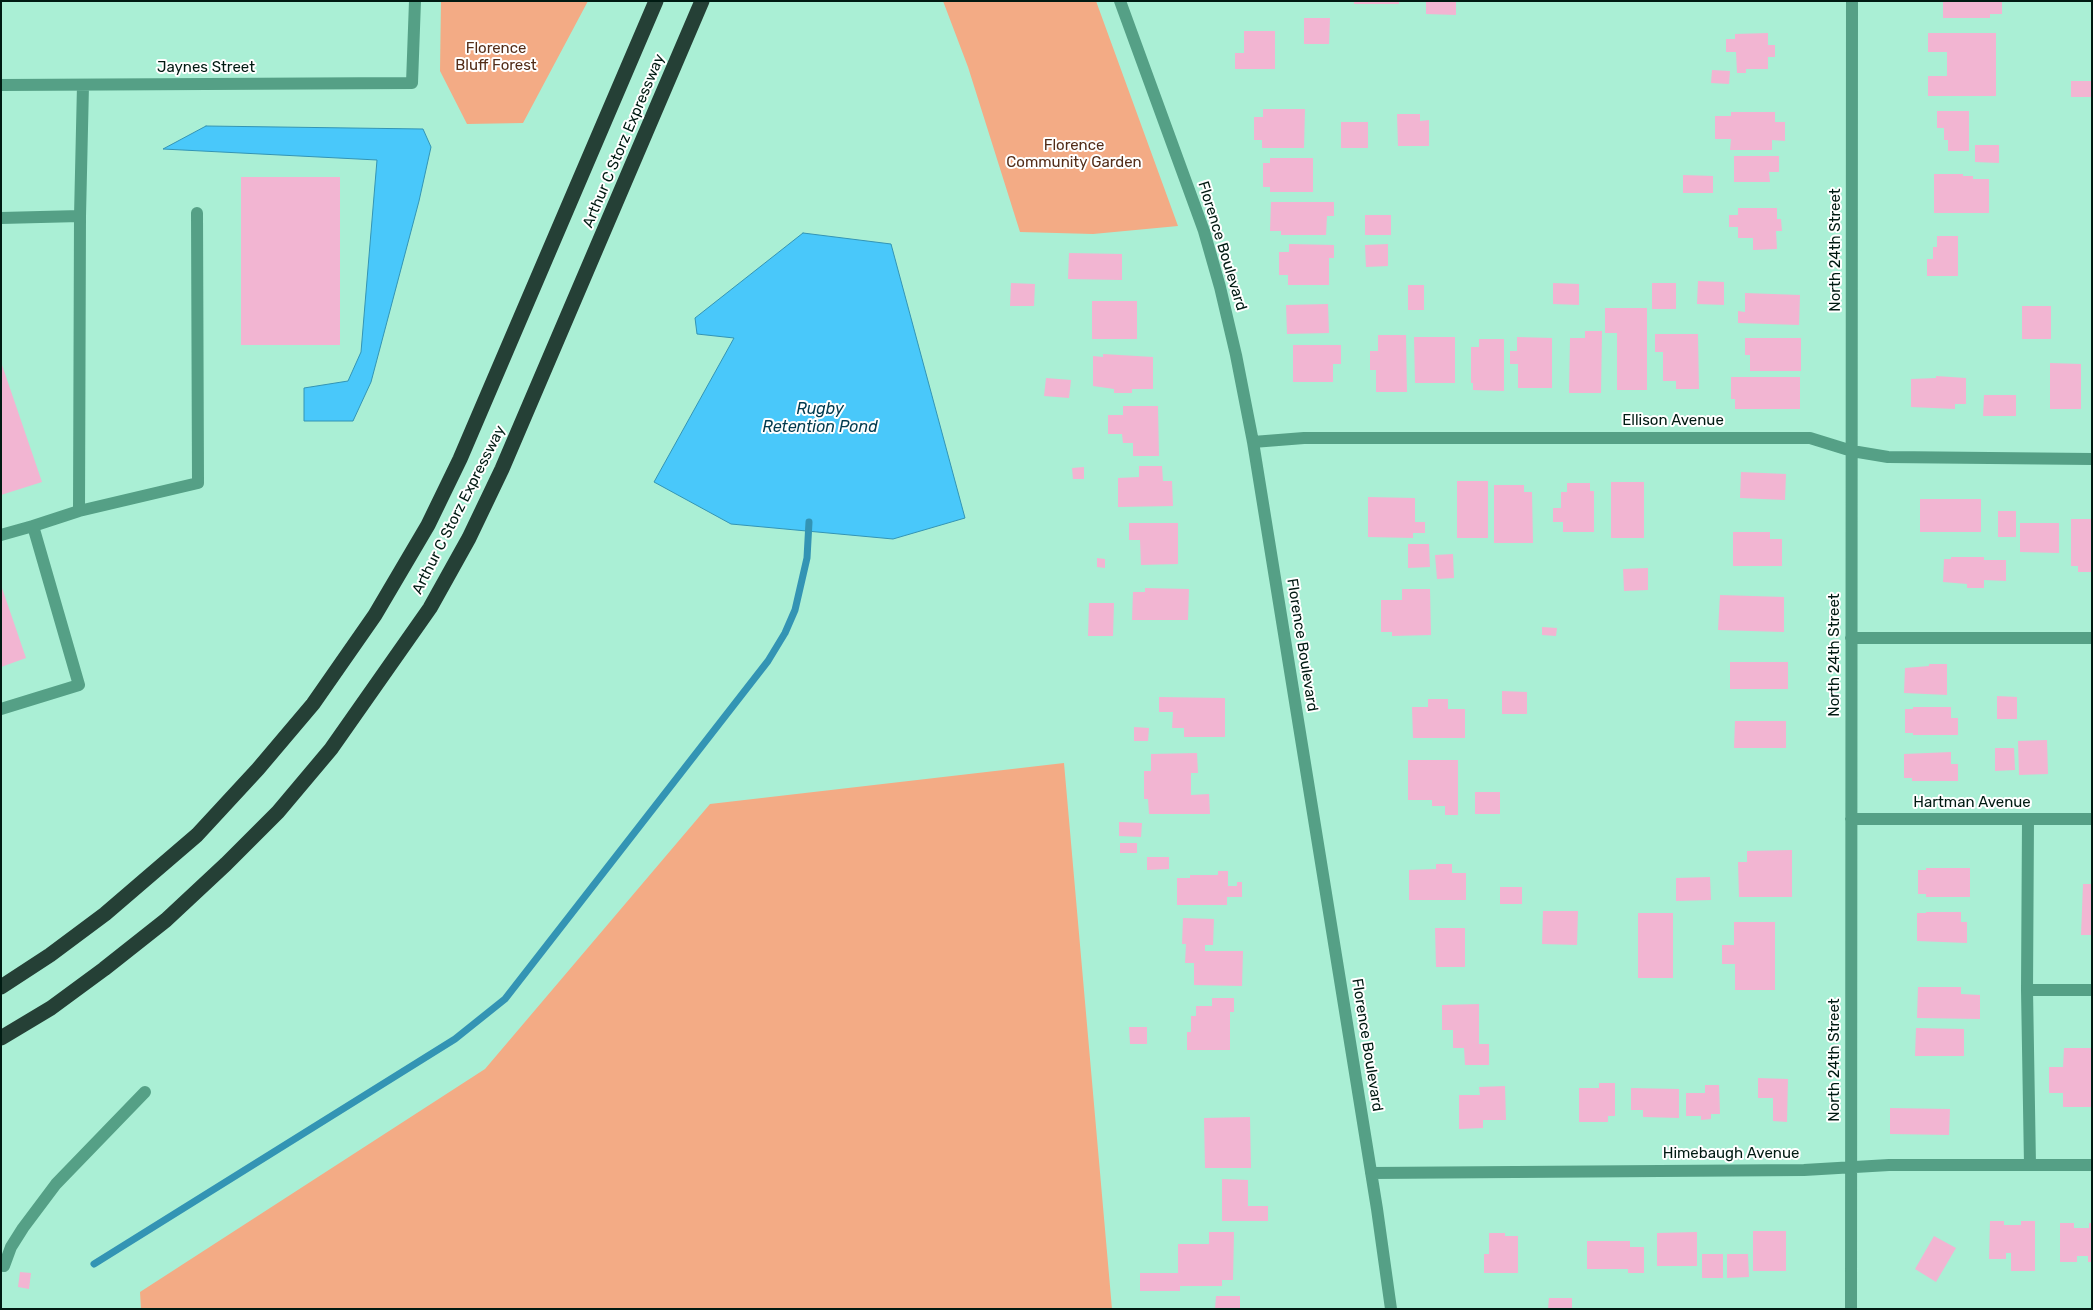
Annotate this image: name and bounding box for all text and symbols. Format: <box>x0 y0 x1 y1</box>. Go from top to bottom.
park label: Florence Bluff Forest <box>455 40 537 75</box>
street label: Arthur C Storz Expressway <box>579 51 669 231</box>
street label: Jaynes Street <box>157 59 255 77</box>
park label: Florence Community Garden <box>1006 137 1142 172</box>
street label: Florence Boulevard <box>1194 179 1250 313</box>
street label: North 24th Street <box>1827 188 1845 312</box>
water label: Rugby Retention Pond <box>762 399 878 437</box>
street label: Ellison Avenue <box>1622 412 1724 430</box>
street label: Arthur C Storz Expressway <box>409 423 509 597</box>
street label: Florence Boulevard <box>1283 577 1321 713</box>
street label: North 24th Street <box>1826 593 1844 717</box>
street label: Hartman Avenue <box>1913 794 2031 812</box>
street label: Florence Boulevard <box>1348 977 1386 1113</box>
street label: North 24th Street <box>1826 998 1844 1122</box>
street label: Himebaugh Avenue <box>1663 1145 1799 1163</box>

